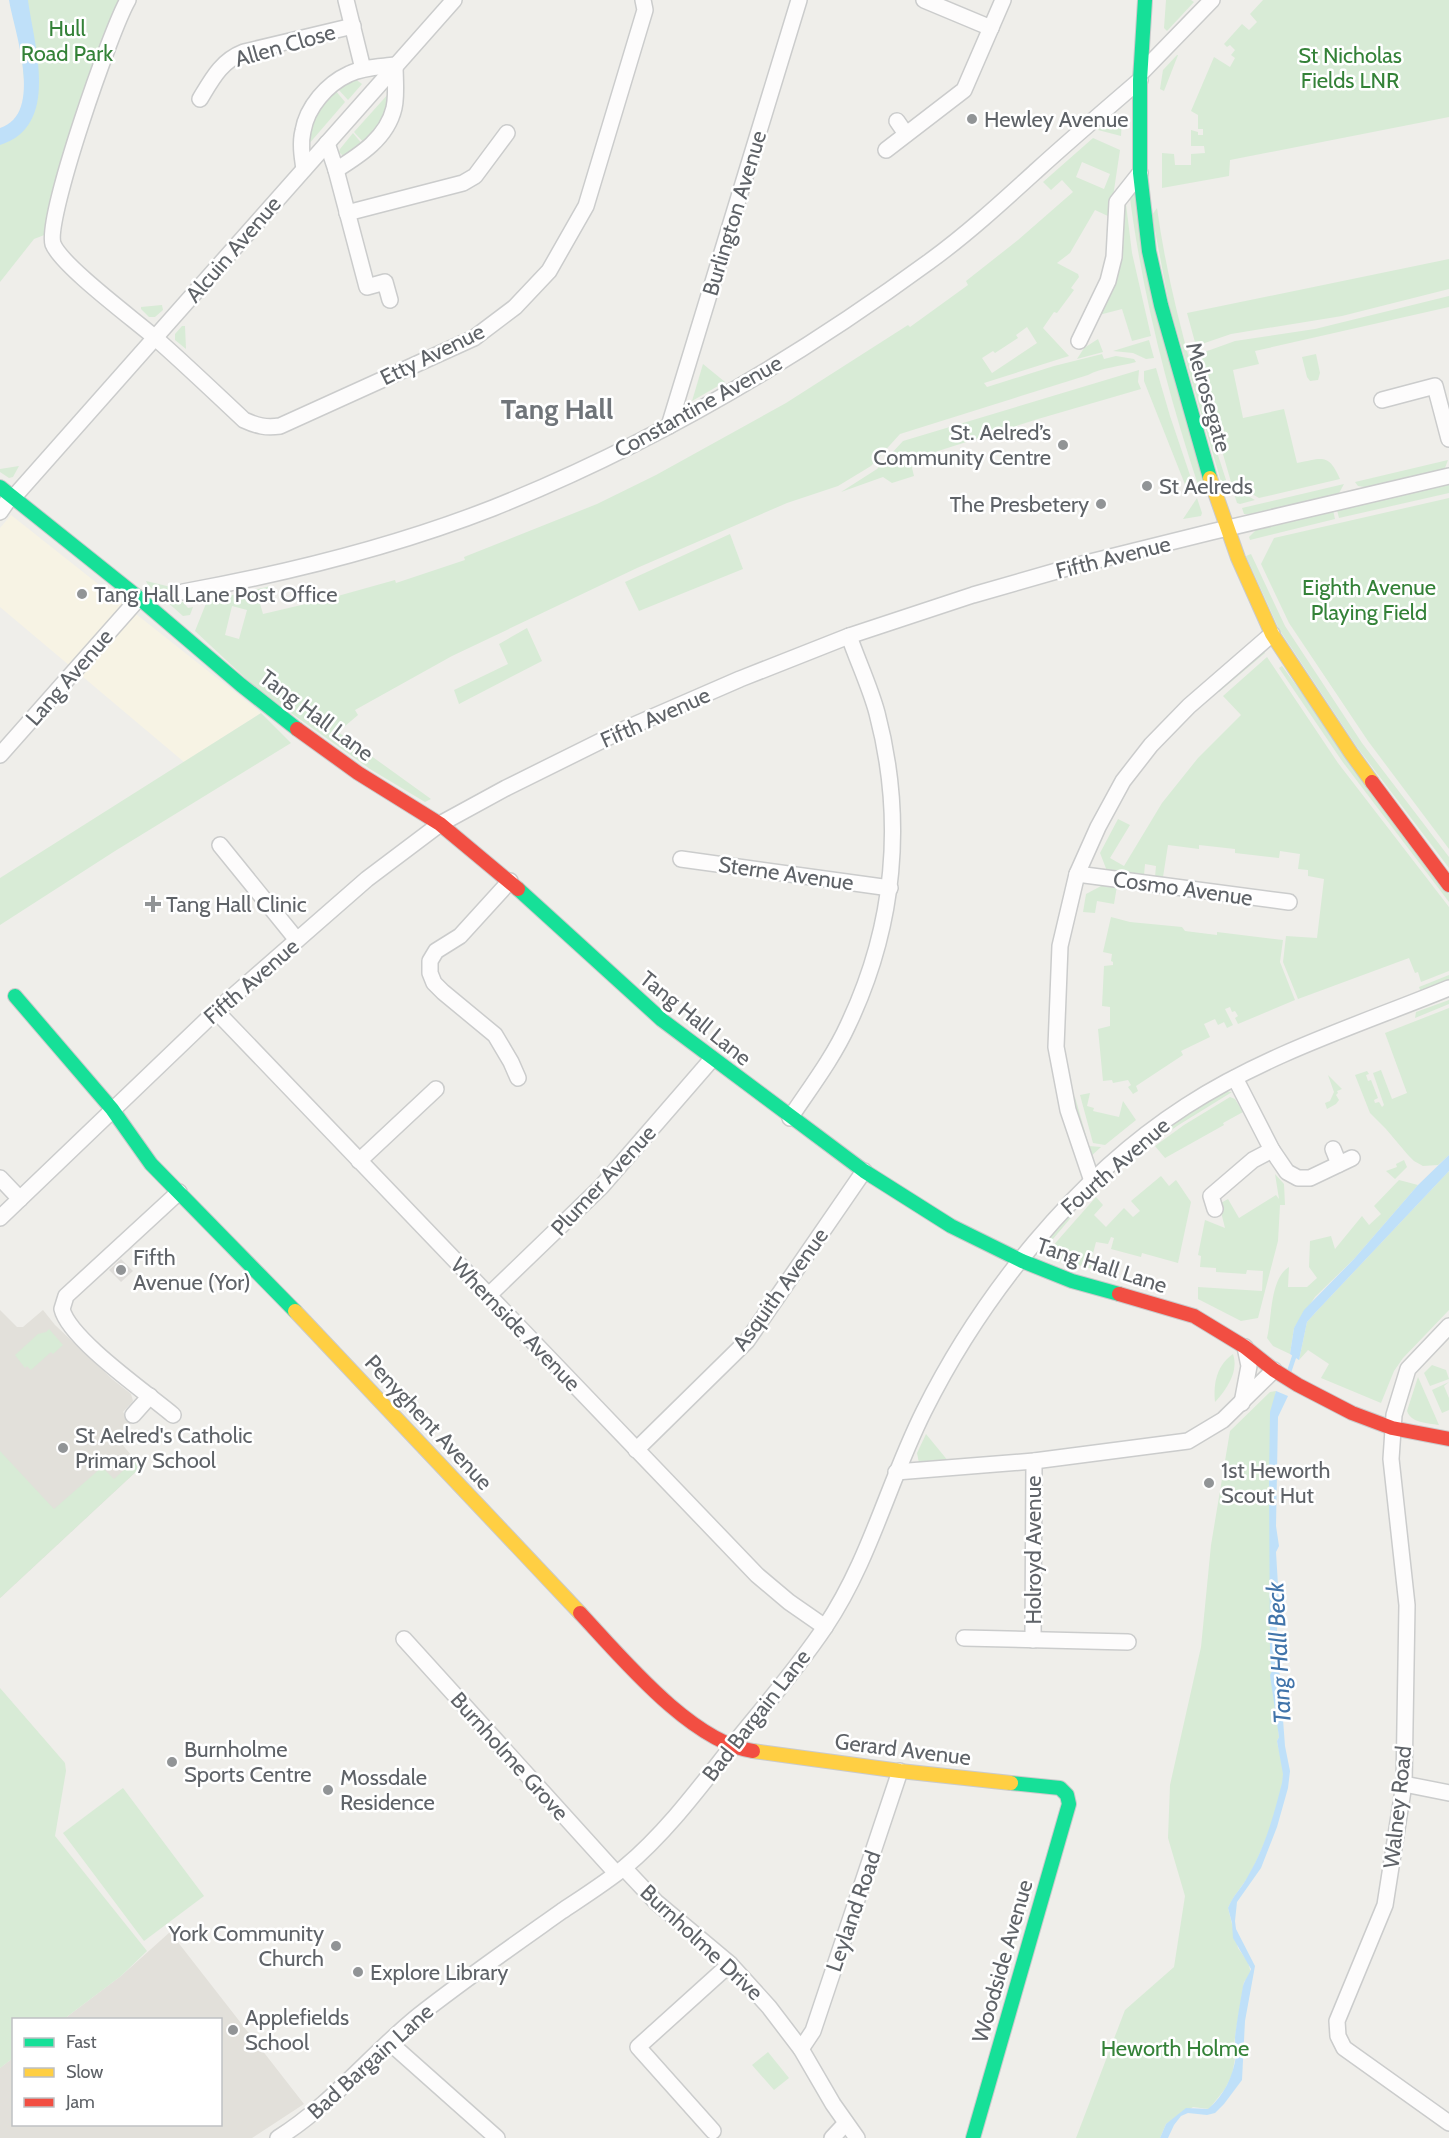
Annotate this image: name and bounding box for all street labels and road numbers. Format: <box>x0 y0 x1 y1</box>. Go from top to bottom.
street label: Allen Close <box>232 18 339 73</box>
street label: Burlington Avenue <box>697 127 772 299</box>
street label: Alcuin Avenue <box>180 191 287 308</box>
street label: Etty Avenue <box>376 318 489 391</box>
street label: Melrosegate <box>1180 339 1237 455</box>
street label: Constantine Avenue <box>610 349 787 464</box>
street label: Fifth Avenue <box>1053 530 1173 585</box>
street label: Lang Avenue <box>20 623 119 731</box>
street label: Tang Hall Lane <box>254 664 379 767</box>
street label: Fifth Avenue <box>596 681 714 754</box>
street label: Sterne Avenue <box>717 851 855 896</box>
street label: Cosmo Avenue <box>1111 865 1254 912</box>
street label: Fifth Avenue <box>198 933 304 1030</box>
street label: Tang Hall Lane <box>635 965 757 1072</box>
street label: Fourth Avenue <box>1055 1112 1175 1221</box>
street label: Plumer Avenue <box>545 1119 661 1241</box>
street label: Asquith Avenue <box>727 1223 834 1356</box>
street label: Tang Hall Lane <box>1033 1232 1170 1299</box>
street label: Whernside Avenue <box>445 1252 586 1397</box>
street label: Penyghent Avenue <box>359 1349 498 1496</box>
street label: Holroyd Avenue <box>1020 1476 1047 1624</box>
street label: Bad Bargain Lane <box>697 1644 816 1787</box>
street label: Burnholme Grove <box>445 1686 574 1826</box>
street label: Gerard Avenue <box>833 1728 973 1771</box>
street label: Walney Road <box>1378 1745 1417 1870</box>
street label: Leyland Road <box>820 1847 887 1975</box>
street label: Woodside Avenue <box>966 1877 1039 2046</box>
street label: Burnholme Drive <box>635 1879 769 2006</box>
street label: Bad Bargain Lane <box>302 1998 439 2125</box>

